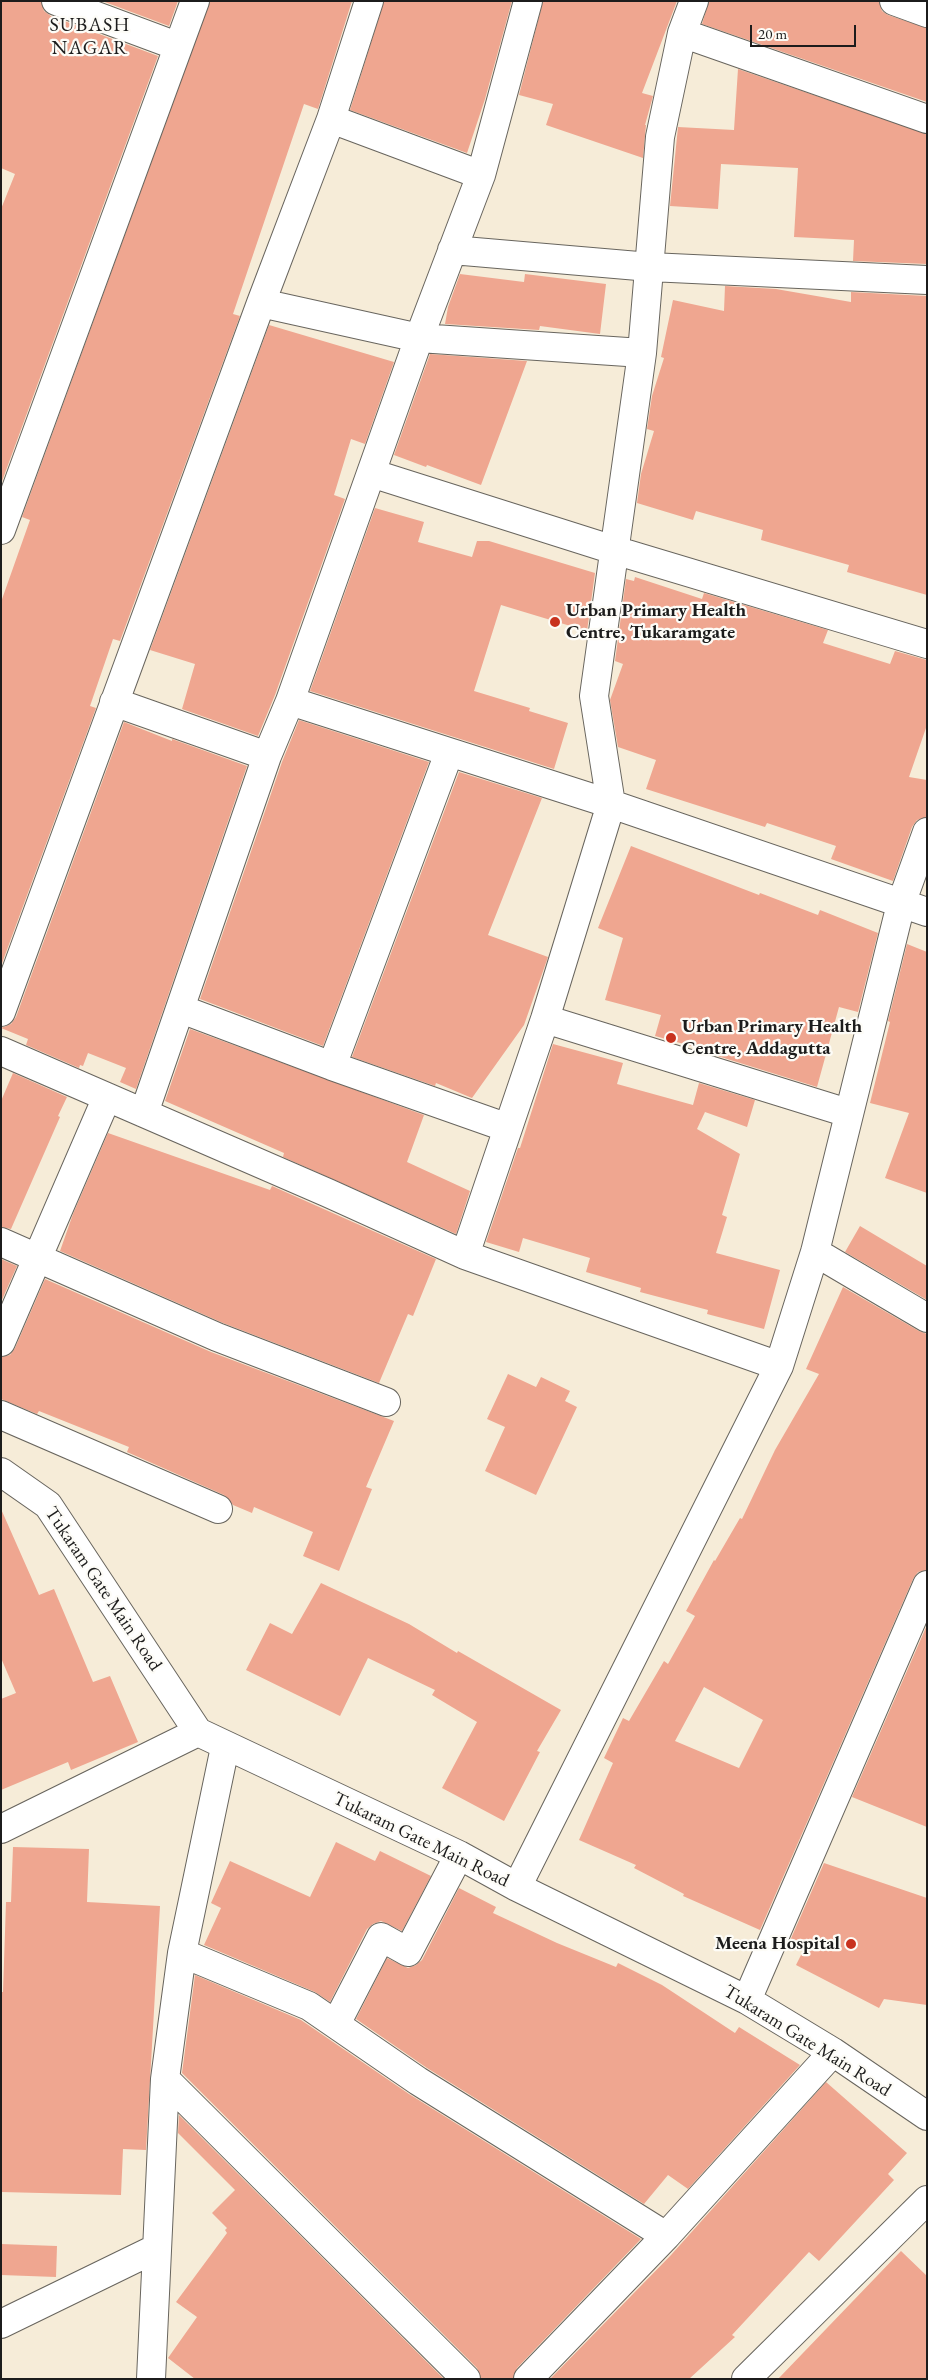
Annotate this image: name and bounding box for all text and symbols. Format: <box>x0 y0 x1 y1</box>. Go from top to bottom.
district label: SUBASH NAGAR <box>49 14 131 61</box>
scale bar <box>753 15 859 47</box>
text: 20 m <box>758 24 787 43</box>
place label: Urban Primary Health Centre, Tukaramgate <box>566 600 746 644</box>
marker: Urban Primary Health Centre, Tukaramgate <box>548 615 562 629</box>
place label: Urban Primary Health Centre, Addagutta <box>682 1016 862 1060</box>
marker: Urban Primary Health Centre, Addagutta <box>664 1031 678 1045</box>
street label: Tukaram Gate Main Road <box>40 1503 166 1675</box>
street label: Tukaram Gate Main Road <box>329 1787 513 1893</box>
place label: Meena Hospital <box>715 1933 840 1955</box>
marker: Meena Hospital <box>844 1937 858 1951</box>
street label: Tukaram Gate Main Road <box>719 1980 895 2102</box>

